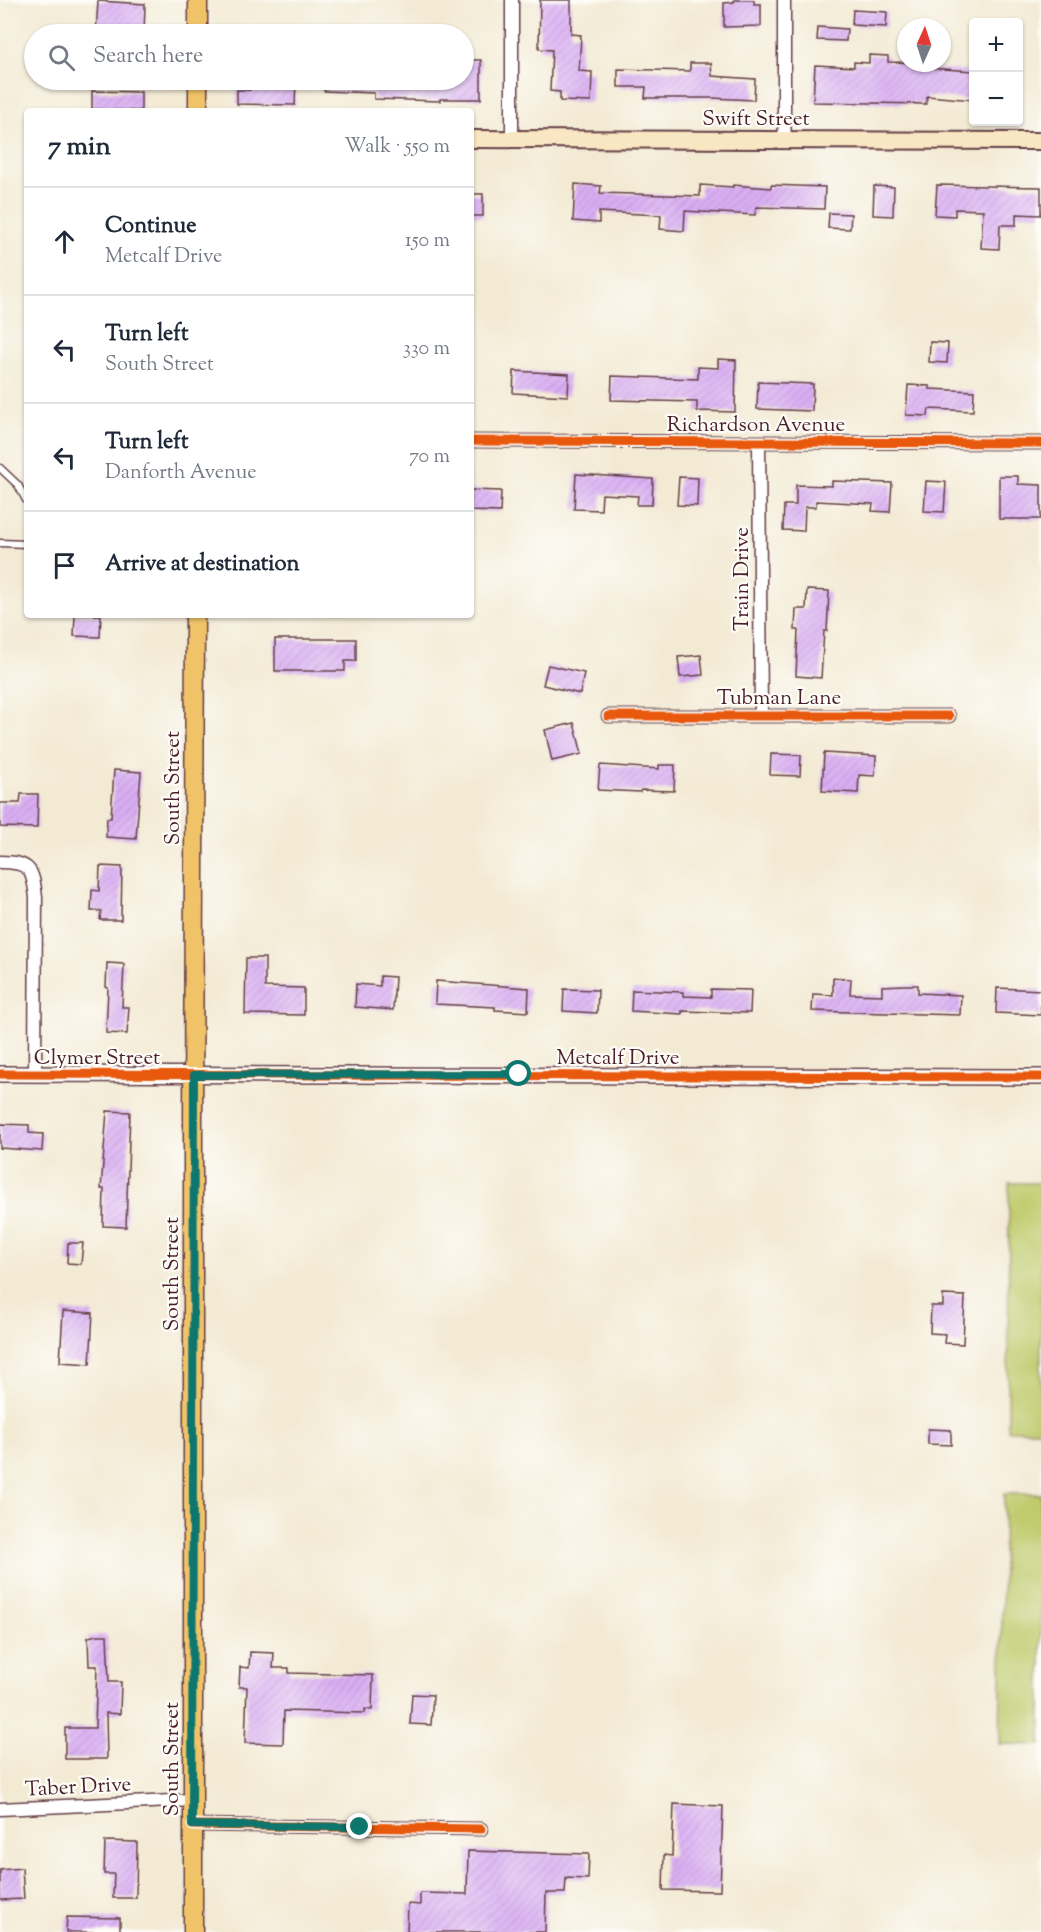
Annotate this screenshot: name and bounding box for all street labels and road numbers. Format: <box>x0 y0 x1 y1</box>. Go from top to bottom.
street label: Swift Street <box>702 105 810 135</box>
street label: Richardson Avenue <box>667 411 845 441</box>
street label: Train Drive <box>728 527 758 631</box>
street label: Tubman Lane <box>717 684 841 714</box>
street label: South Street <box>159 731 189 845</box>
street label: Clymer Street <box>34 1044 160 1074</box>
street label: Metcalf Drive <box>556 1044 680 1074</box>
street label: South Street <box>158 1217 188 1331</box>
street label: South Street <box>158 1702 188 1816</box>
street label: Taber Drive <box>24 1770 132 1806</box>

